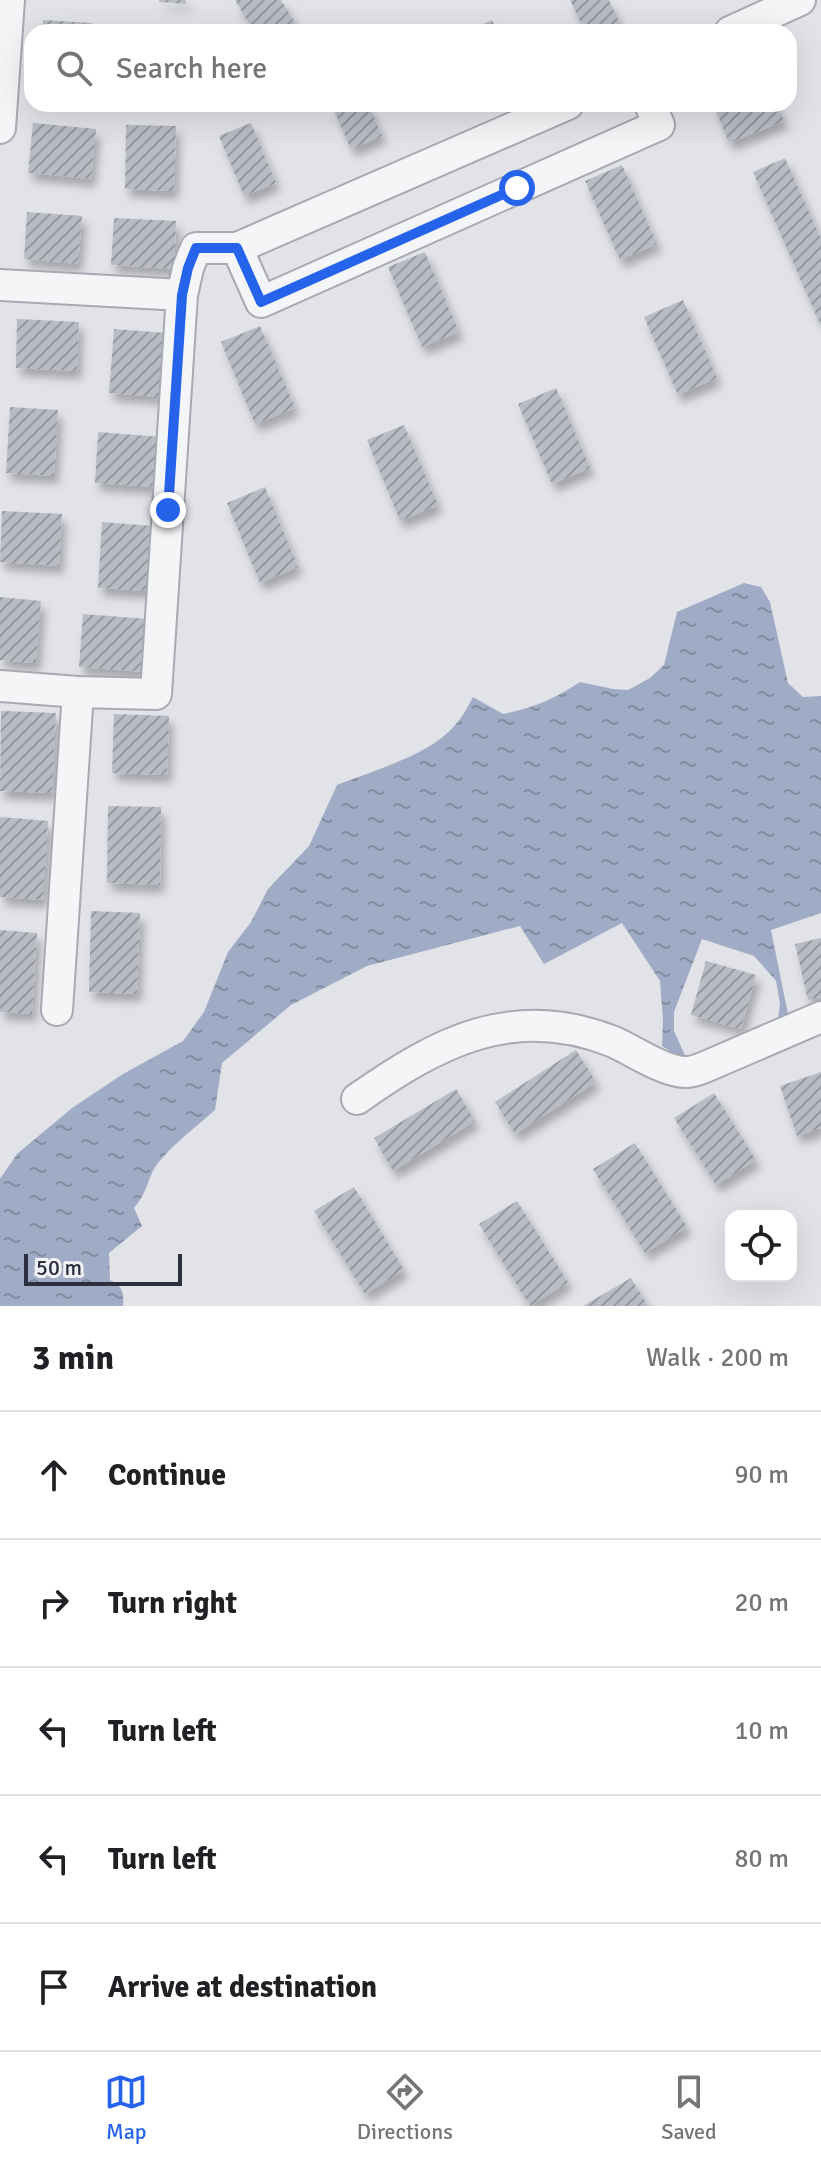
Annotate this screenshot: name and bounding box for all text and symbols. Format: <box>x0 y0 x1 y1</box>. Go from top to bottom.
search box <box>24 24 797 112</box>
icon: search <box>52 46 96 90</box>
text: Search here <box>116 50 267 87</box>
route start <box>499 170 535 206</box>
route end <box>150 492 186 528</box>
map controls <box>725 1210 797 1282</box>
button: locate <box>725 1210 797 1282</box>
scale bar <box>24 1250 182 1286</box>
text: 50 m <box>36 1254 82 1281</box>
text: 3 min <box>32 1337 114 1379</box>
text: Walk · 200 m <box>646 1342 789 1374</box>
icon: ahead <box>32 1453 76 1497</box>
text: Continue <box>108 1457 226 1494</box>
text: 90 m <box>734 1459 789 1491</box>
icon: right <box>32 1581 76 1625</box>
text: Turn right <box>108 1585 237 1622</box>
text: 20 m <box>734 1587 789 1619</box>
icon: left <box>32 1709 76 1753</box>
text: Turn left <box>108 1713 217 1750</box>
text: 10 m <box>734 1715 789 1747</box>
icon: left <box>32 1837 76 1881</box>
text: Turn left <box>108 1841 217 1878</box>
text: 80 m <box>734 1843 789 1875</box>
icon: arrive <box>32 1965 76 2009</box>
text: Arrive at destination <box>108 1969 377 2006</box>
tab: Map <box>104 2070 148 2145</box>
tab: Directions <box>357 2070 453 2145</box>
tab: Saved <box>661 2070 717 2145</box>

